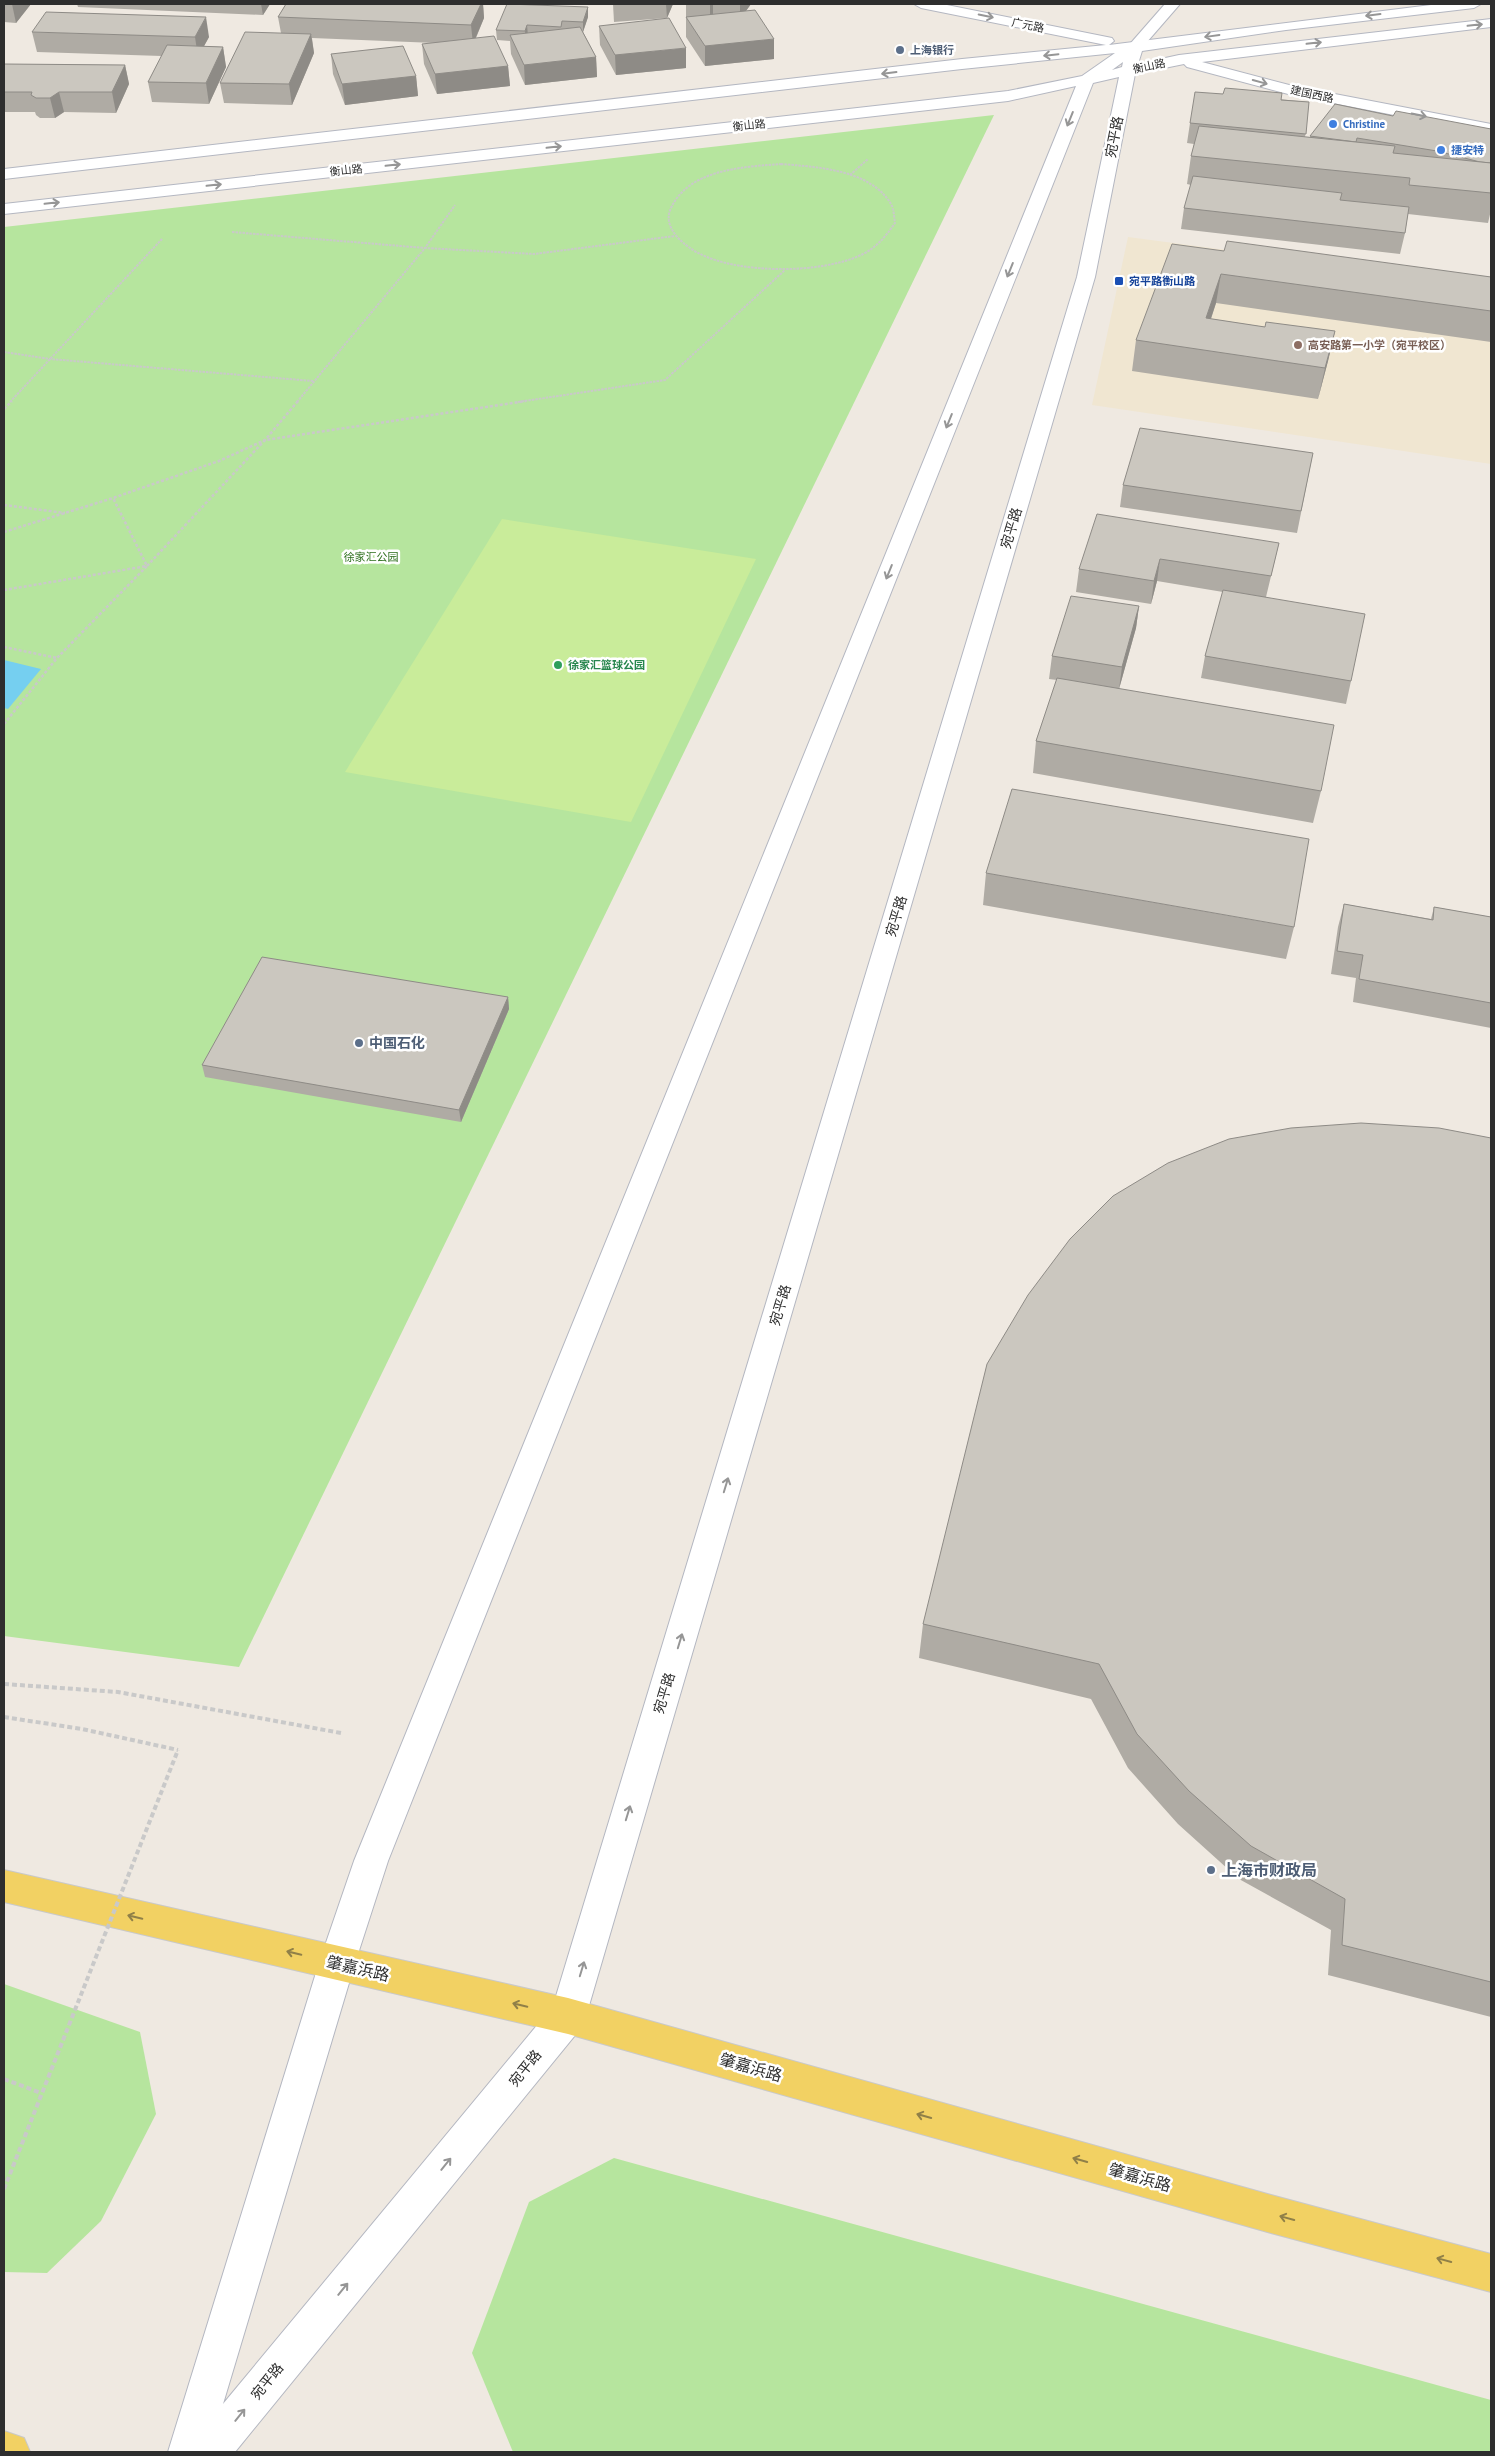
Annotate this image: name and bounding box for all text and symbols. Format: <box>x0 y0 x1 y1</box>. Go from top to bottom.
one-way arrow <box>1366 11 1382 21</box>
one-way arrow <box>977 12 993 21</box>
street label: 广元路 <box>1010 15 1046 35</box>
one-way arrow <box>1467 20 1483 30</box>
one-way arrow <box>1204 31 1220 41</box>
one-way arrow <box>1306 38 1322 48</box>
place label: 上海银行 <box>910 43 954 57</box>
marker: 上海银行 <box>894 44 906 56</box>
one-way arrow <box>1043 51 1059 60</box>
street label: 衡山路 <box>1131 56 1167 76</box>
one-way arrow <box>881 68 897 78</box>
one-way arrow <box>1251 77 1267 87</box>
street label: 建国西路 <box>1289 83 1335 105</box>
one-way arrow <box>1065 111 1075 126</box>
one-way arrow <box>1410 111 1426 120</box>
street label: 宛平路 <box>1101 115 1127 159</box>
street label: 衡山路 <box>732 116 766 134</box>
place label: Christine <box>1343 117 1385 131</box>
marker: Christine <box>1327 118 1339 130</box>
one-way arrow <box>546 142 562 152</box>
place label: 捷安特 <box>1451 143 1484 157</box>
marker: 捷安特 <box>1435 144 1447 156</box>
one-way arrow <box>384 160 400 170</box>
street label: 衡山路 <box>329 161 363 179</box>
one-way arrow <box>205 180 221 190</box>
one-way arrow <box>44 198 60 208</box>
one-way arrow <box>1005 262 1014 277</box>
place label: 宛平路衡山路 <box>1129 274 1196 288</box>
marker: 宛平路衡山路 <box>1113 275 1125 287</box>
place label: 高安路第一小学（宛平校区） <box>1308 338 1451 352</box>
marker: 高安路第一小学（宛平校区） <box>1292 339 1304 351</box>
one-way arrow <box>944 413 954 428</box>
street label: 宛平路 <box>996 505 1026 551</box>
park label: 徐家汇公园 <box>344 550 399 564</box>
one-way arrow <box>884 564 893 579</box>
place label: 徐家汇篮球公园 <box>568 658 645 672</box>
marker: 徐家汇篮球公园 <box>552 659 564 671</box>
street label: 宛平路 <box>881 893 911 939</box>
place label: 中国石化 <box>369 1034 425 1052</box>
marker: 中国石化 <box>353 1037 365 1049</box>
street label: 宛平路 <box>765 1282 795 1328</box>
one-way arrow <box>722 1478 732 1494</box>
one-way arrow <box>675 1633 685 1649</box>
street label: 宛平路 <box>649 1670 679 1716</box>
one-way arrow <box>624 1806 634 1822</box>
place label: 上海市财政局 <box>1221 1860 1317 1880</box>
marker: 上海市财政局 <box>1205 1864 1217 1876</box>
one-way arrow <box>128 1912 144 1921</box>
one-way arrow <box>286 1948 302 1957</box>
street label: 肇嘉浜路 <box>325 1951 391 1985</box>
one-way arrow <box>577 1962 587 1978</box>
one-way arrow <box>513 2000 529 2009</box>
street label: 宛平路 <box>505 2046 545 2090</box>
street label: 肇嘉浜路 <box>717 2049 785 2085</box>
one-way arrow <box>916 2111 932 2121</box>
one-way arrow <box>1073 2155 1089 2165</box>
one-way arrow <box>441 2157 452 2170</box>
street label: 肇嘉浜路 <box>1106 2159 1174 2195</box>
one-way arrow <box>1280 2213 1296 2223</box>
one-way arrow <box>1437 2255 1453 2264</box>
one-way arrow <box>337 2283 348 2296</box>
street label: 宛平路 <box>247 2359 287 2403</box>
one-way arrow <box>234 2408 245 2421</box>

